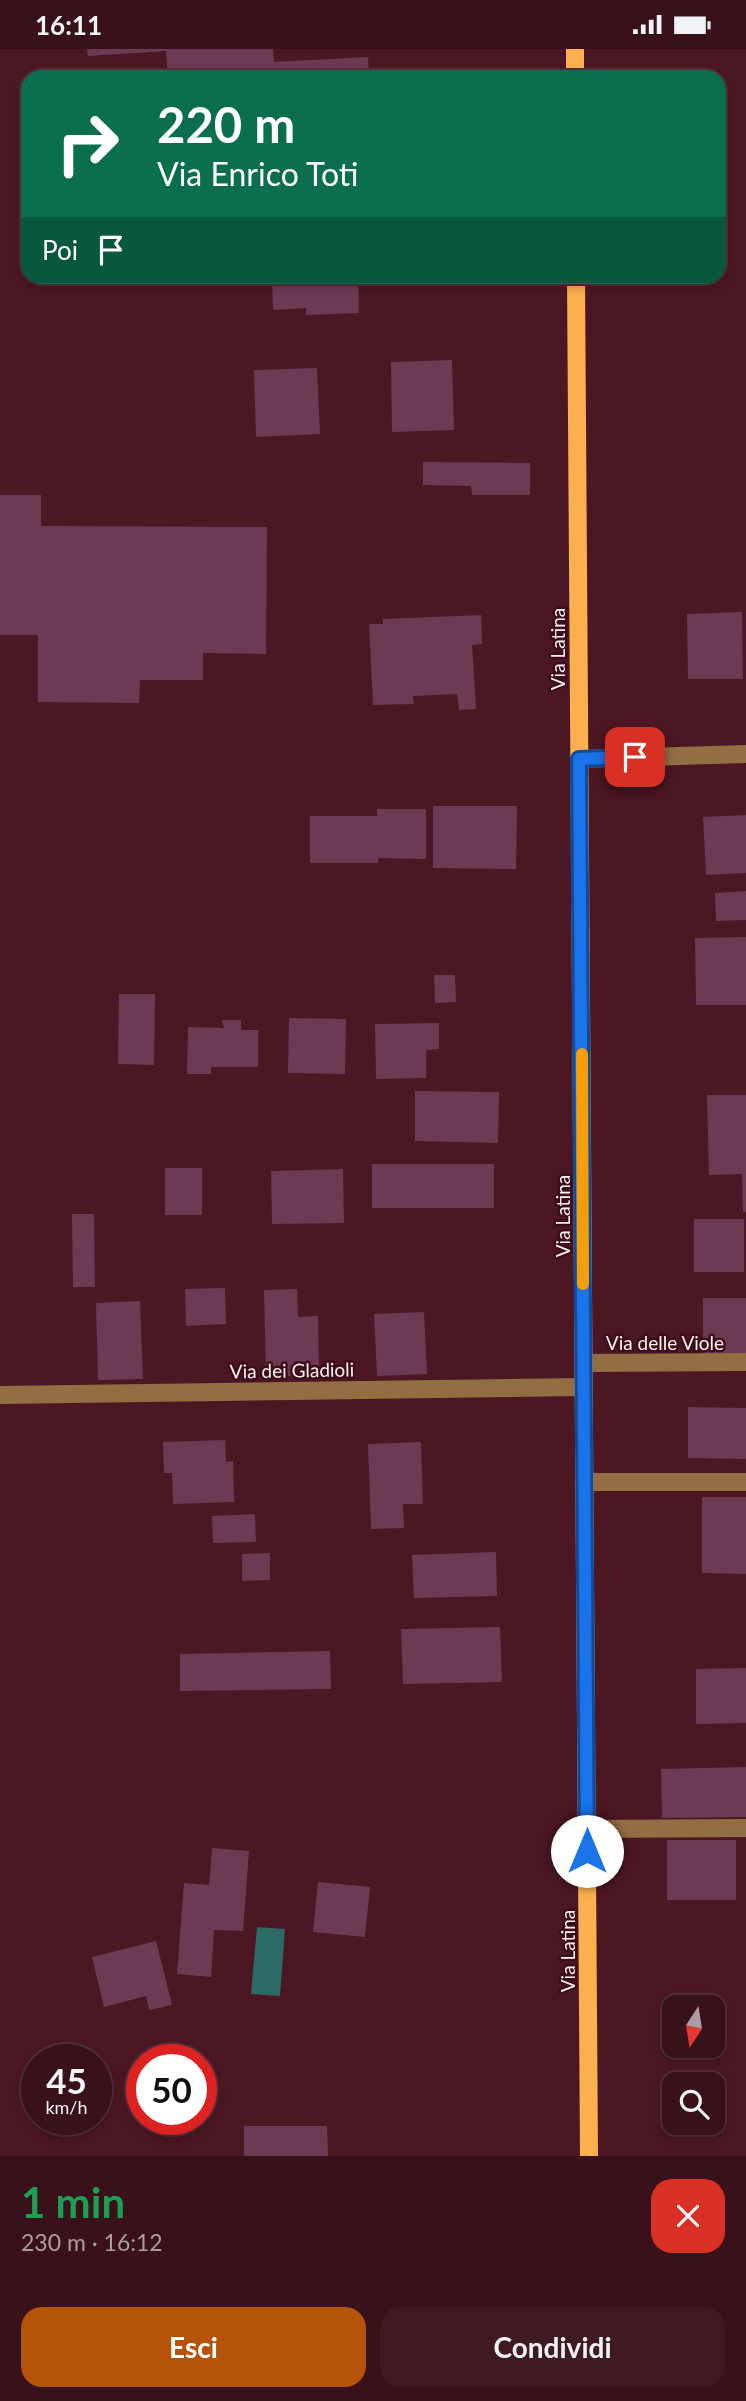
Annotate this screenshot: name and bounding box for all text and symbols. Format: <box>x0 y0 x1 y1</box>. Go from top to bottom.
text: 16:11 <box>35 9 102 41</box>
text: 220 m <box>157 95 295 153</box>
icon: right <box>42 98 133 189</box>
text: Via Enrico Toti <box>157 154 359 193</box>
icon: arrive <box>92 231 130 269</box>
text: Poi <box>42 234 78 266</box>
street label: Via Latina <box>546 608 569 690</box>
pin <box>605 727 665 787</box>
icon: arrive <box>616 738 654 776</box>
street label: Via Latina <box>551 1175 574 1257</box>
street label: Via delle Viole <box>606 1331 724 1354</box>
street label: Via dei Gladioli <box>230 1357 354 1383</box>
position arrow <box>550 1814 624 1888</box>
street label: Via Latina <box>556 1910 579 1992</box>
north arrow <box>662 1995 724 2058</box>
map controls <box>662 1995 725 2135</box>
speed limit sign: 50 <box>126 2044 217 2135</box>
text: 45 <box>46 2059 87 2101</box>
button: search <box>662 2072 725 2135</box>
text: km/h <box>45 2096 88 2118</box>
text: 1 min <box>21 2177 125 2227</box>
button: close <box>651 2179 725 2253</box>
text: 230 m · 16:12 <box>21 2228 163 2256</box>
button: Esci <box>21 2307 366 2387</box>
button: Condividi <box>380 2307 725 2387</box>

